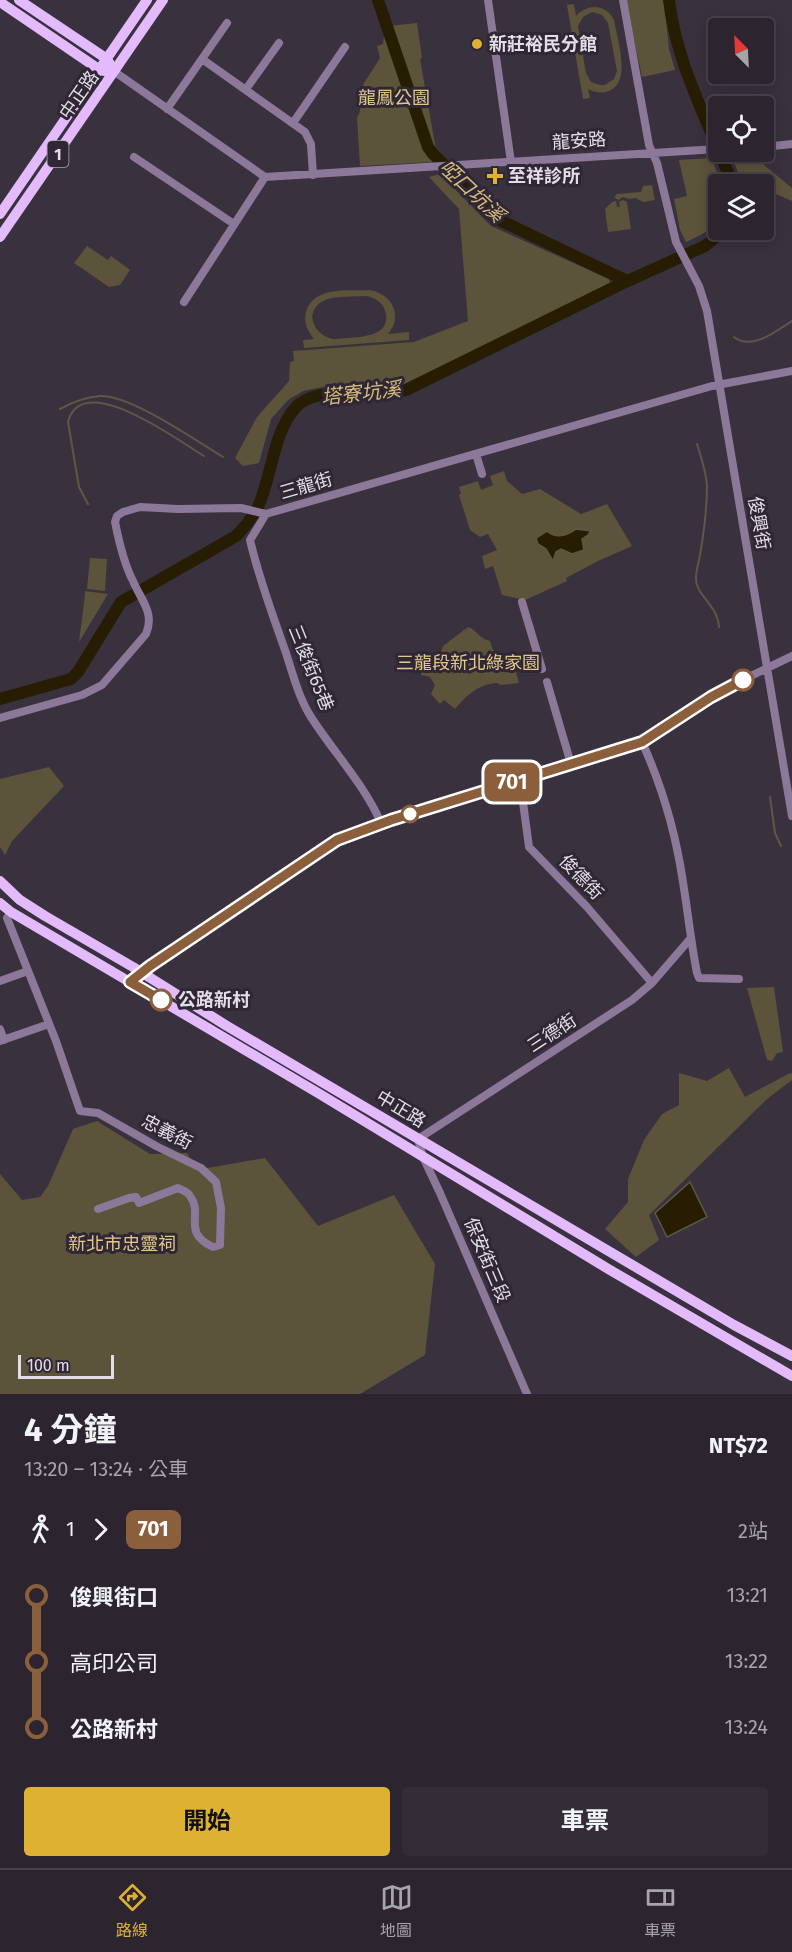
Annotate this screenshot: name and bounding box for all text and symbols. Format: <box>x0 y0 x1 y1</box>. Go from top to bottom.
north arrow <box>708 18 774 84</box>
map controls <box>708 18 774 240</box>
place label: 新莊裕民分館 <box>489 33 597 55</box>
marker: 新莊裕民分館 <box>470 37 484 51</box>
street label: 中正路 <box>55 67 103 123</box>
park label: 龍鳳公園 <box>358 87 430 109</box>
button: locate <box>708 96 774 162</box>
street label: 龍安路 <box>551 128 607 154</box>
road number: 1 <box>48 141 68 167</box>
water label: 啞口坑溪 <box>435 155 512 229</box>
place label: 至祥診所 <box>508 165 580 187</box>
marker: 至祥診所 <box>486 167 504 185</box>
button: layers <box>708 174 774 240</box>
water label: 塔寮坑溪 <box>320 377 405 409</box>
street label: 三龍街 <box>277 468 335 504</box>
street label: 俊興街 <box>743 495 775 551</box>
street label: 三俊街65巷 <box>284 622 338 714</box>
park label: 三龍段新北綠家園 <box>396 652 540 674</box>
unlabelled marker <box>732 669 754 691</box>
line badge: 701 <box>478 762 546 802</box>
text: 701 <box>496 769 528 795</box>
unlabelled marker <box>401 805 419 823</box>
street label: 俊德街 <box>554 850 608 904</box>
marker: 公路新村 <box>150 989 172 1011</box>
place label: 公路新村 <box>178 989 250 1011</box>
street label: 三德街 <box>523 1009 581 1057</box>
street label: 中正路 <box>372 1086 430 1132</box>
street label: 忠義街 <box>138 1110 196 1154</box>
street label: 保安街三段 <box>459 1214 515 1306</box>
park label: 新北市忠靈祠 <box>68 1233 176 1255</box>
scale bar <box>18 1352 114 1380</box>
text: 100 m <box>27 1356 70 1375</box>
text: 4 分鐘 <box>24 1410 116 1450</box>
text: NT$72 <box>709 1432 768 1459</box>
text: 13:20 – 13:24 · 公車 <box>24 1457 188 1481</box>
icon: walk <box>24 1513 57 1546</box>
icon: forward <box>84 1513 117 1546</box>
text: 701 <box>138 1516 169 1542</box>
text: 1 <box>66 1517 75 1541</box>
text: 2站 <box>738 1519 768 1543</box>
text: 13:21 <box>727 1583 768 1607</box>
text: 俊興街口 <box>70 1584 158 1611</box>
text: 13:22 <box>725 1649 768 1673</box>
text: 高印公司 <box>70 1650 158 1677</box>
text: 13:24 <box>725 1715 768 1739</box>
text: 公路新村 <box>70 1716 158 1743</box>
button: 開始 <box>24 1787 390 1856</box>
button: 車票 <box>402 1787 768 1856</box>
tab: 路線 <box>116 1881 149 1941</box>
tab: 地圖 <box>380 1881 413 1941</box>
tab: 車票 <box>644 1881 677 1941</box>

